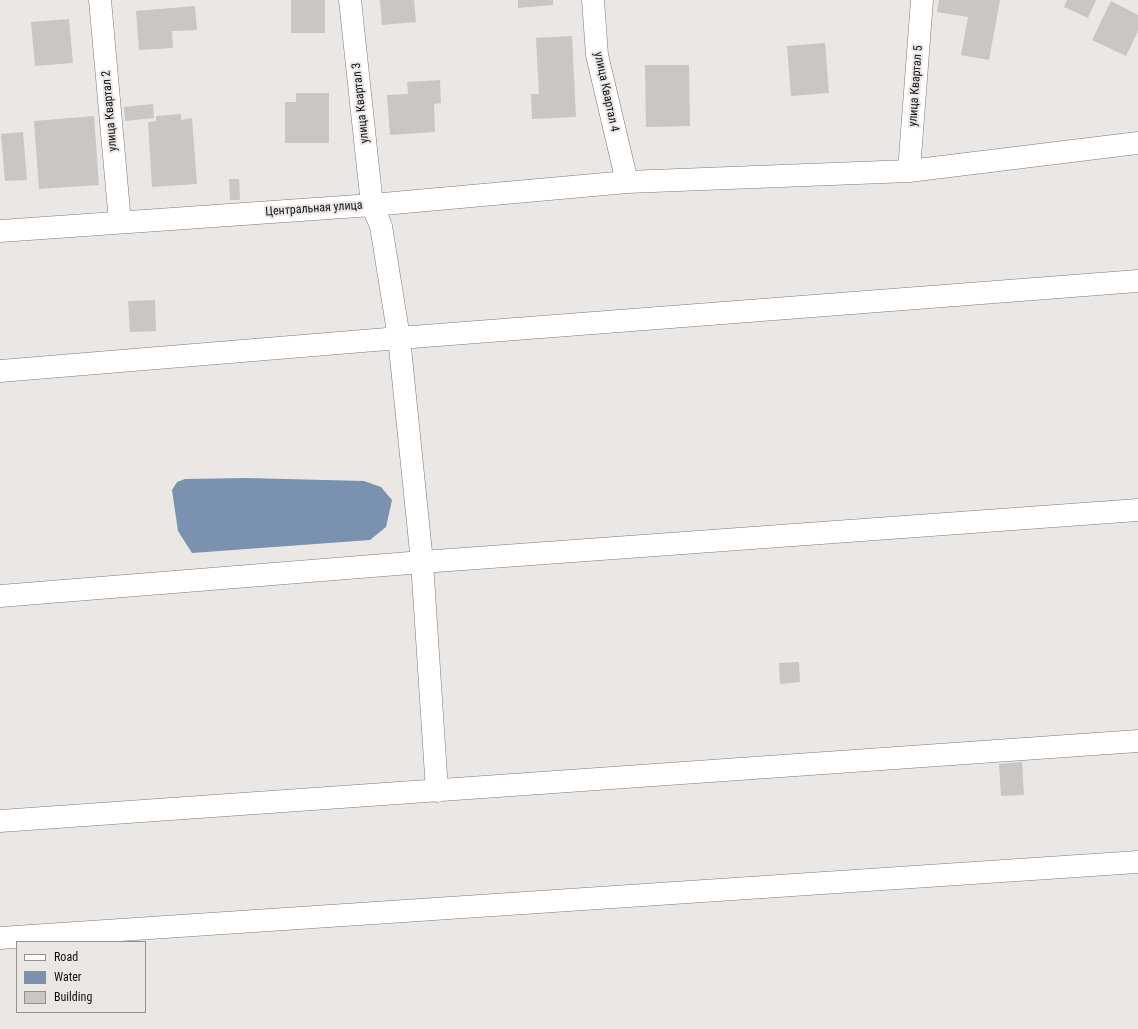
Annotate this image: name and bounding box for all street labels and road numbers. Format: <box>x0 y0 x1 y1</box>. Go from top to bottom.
street label: улица Квартал 5 <box>906 45 926 127</box>
street label: улица Квартал 4 <box>591 51 621 133</box>
street label: улица Квартал 3 <box>350 62 372 144</box>
street label: улица Квартал 2 <box>99 70 121 152</box>
street label: Центральная улица <box>265 198 363 220</box>

